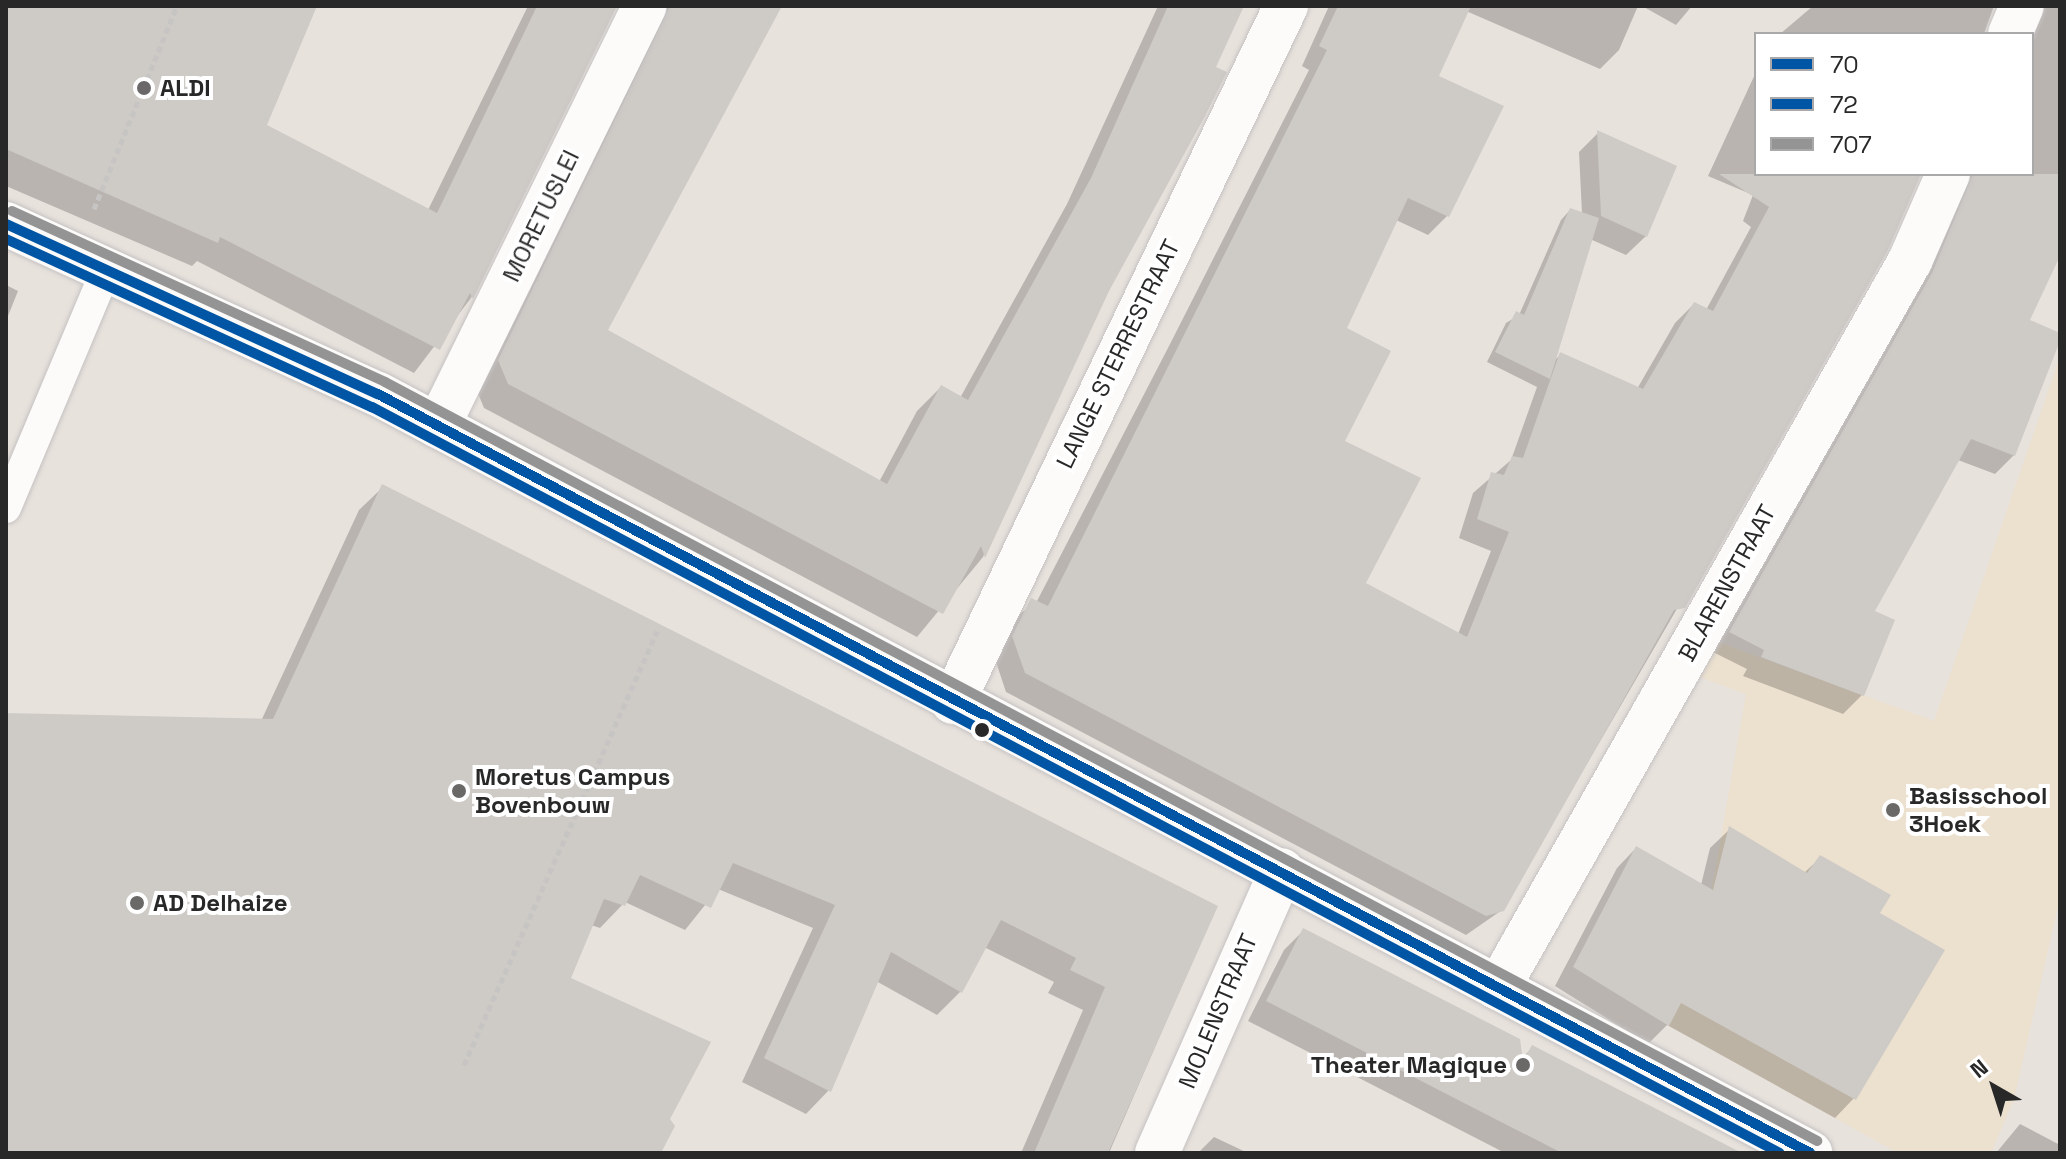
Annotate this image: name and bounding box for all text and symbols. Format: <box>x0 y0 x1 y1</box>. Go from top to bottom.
legend <box>1754 32 2034 176</box>
text: 70 <box>1830 49 1859 80</box>
place label: ALDI <box>160 74 211 102</box>
marker: ALDI <box>135 79 153 97</box>
text: 72 <box>1830 89 1858 120</box>
text: 707 <box>1830 129 1872 160</box>
street label: MORETUSLEI <box>497 146 585 286</box>
street label: LANGE STERRESTRAAT <box>1050 235 1186 473</box>
street label: BLARENSTRAAT <box>1672 500 1782 666</box>
unlabelled marker <box>974 722 990 738</box>
place label: Moretus Campus Bovenbouw <box>475 763 670 819</box>
marker: Moretus Campus Bovenbouw <box>450 782 468 800</box>
place label: Basisschool 3Hoek <box>1909 782 2047 838</box>
marker: Basisschool 3Hoek <box>1884 801 1902 819</box>
place label: AD Delhaize <box>153 889 288 917</box>
marker: AD Delhaize <box>128 894 146 912</box>
street label: MOLENSTRAAT <box>1172 929 1264 1093</box>
north arrow <box>1954 1047 2034 1127</box>
place label: Theater Magique <box>1311 1051 1507 1079</box>
text: N <box>1964 1053 1993 1084</box>
marker: Theater Magique <box>1514 1056 1532 1074</box>

